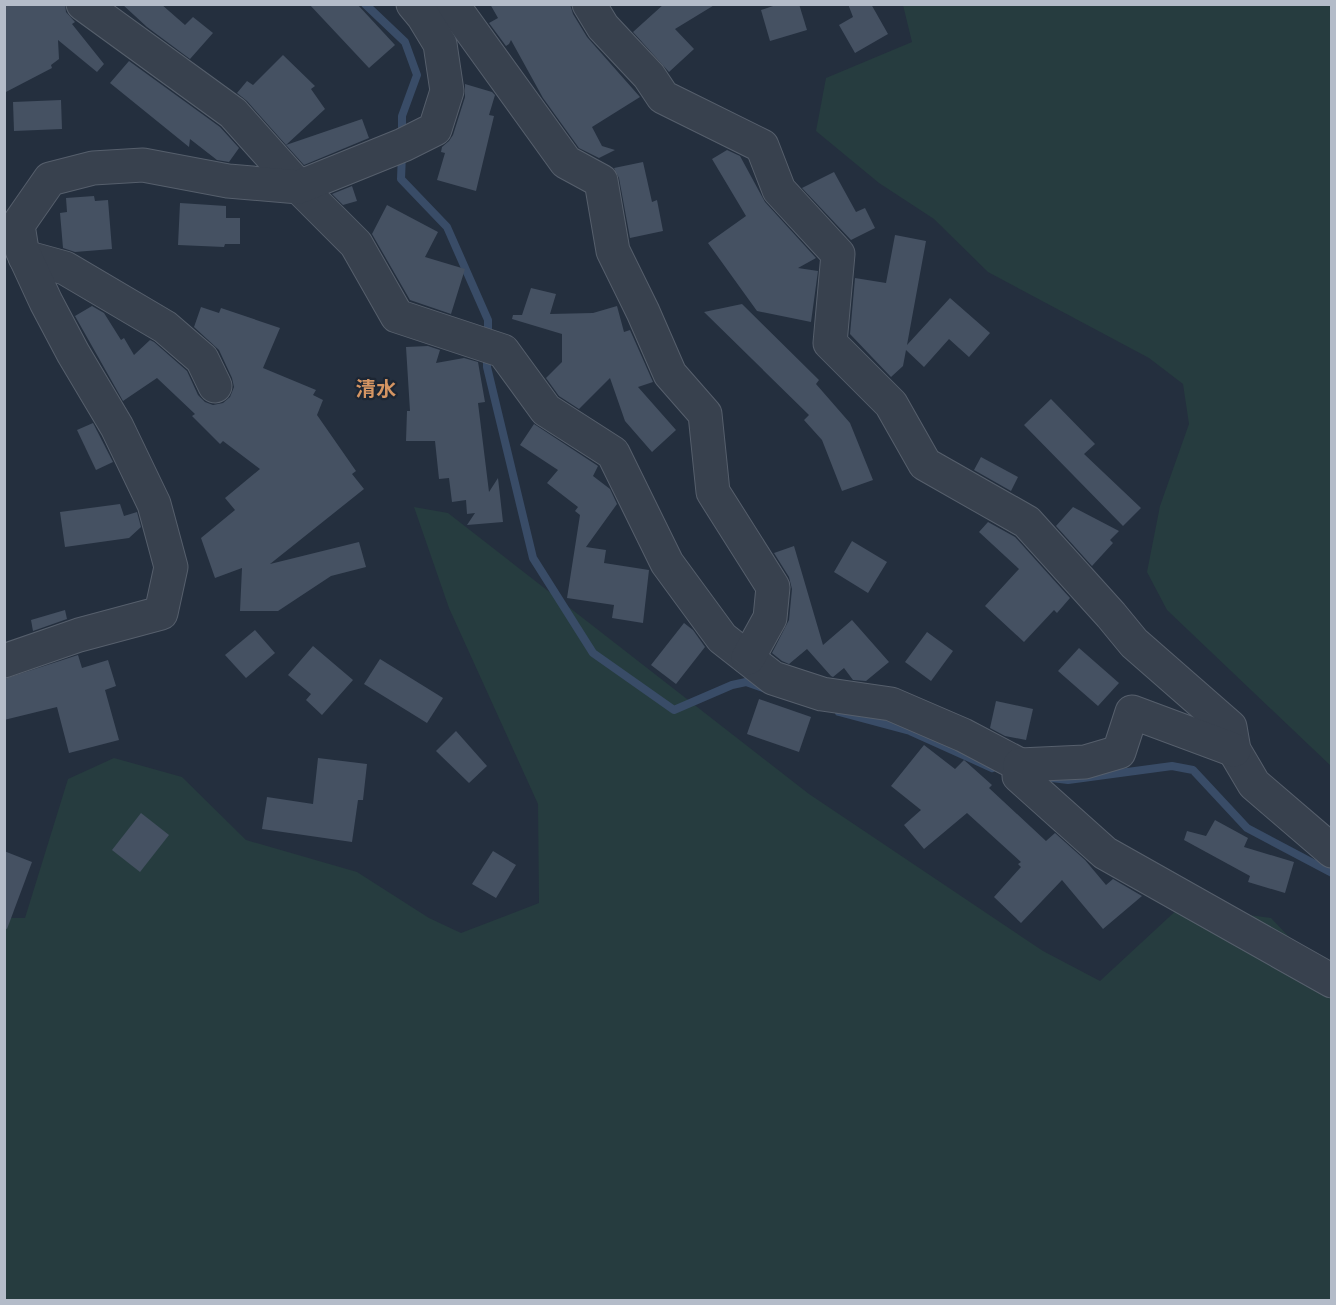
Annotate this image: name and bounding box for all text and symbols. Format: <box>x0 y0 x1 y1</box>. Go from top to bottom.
district label: 清水 <box>356 378 396 402</box>

